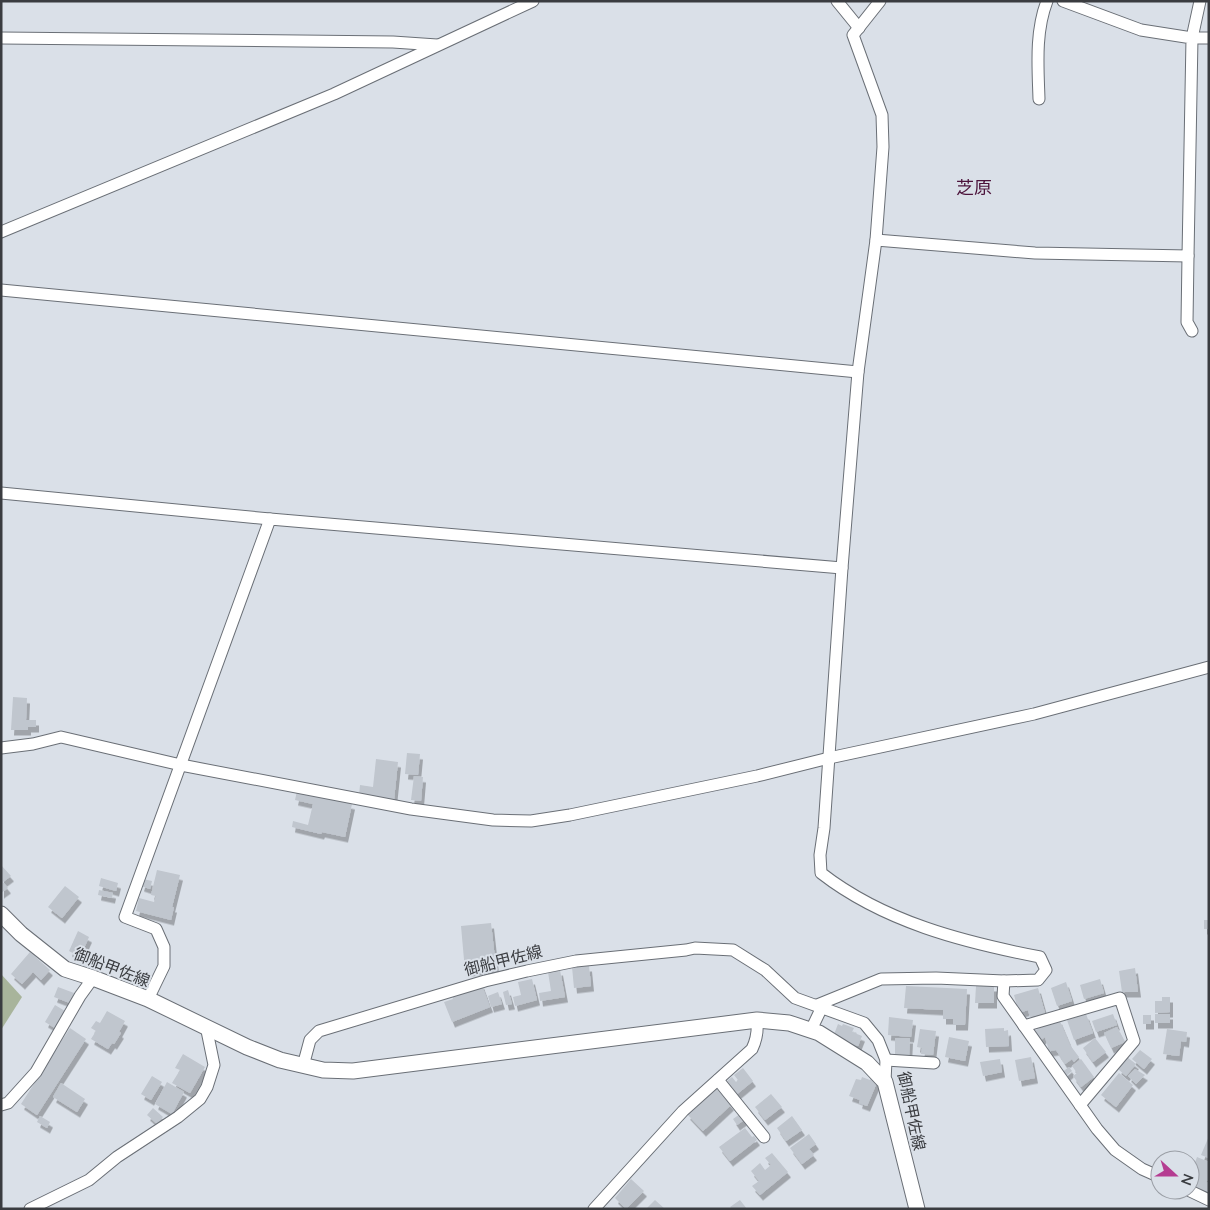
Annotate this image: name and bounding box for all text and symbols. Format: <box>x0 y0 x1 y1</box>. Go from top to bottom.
district label: 芝原 <box>956 176 992 198</box>
street label: 御船甲佐線 <box>462 941 544 978</box>
street label: 御船甲佐線 <box>71 943 153 990</box>
street label: 御船甲佐線 <box>895 1070 930 1152</box>
north arrow <box>1150 1150 1200 1200</box>
text: N <box>1178 1172 1197 1188</box>

